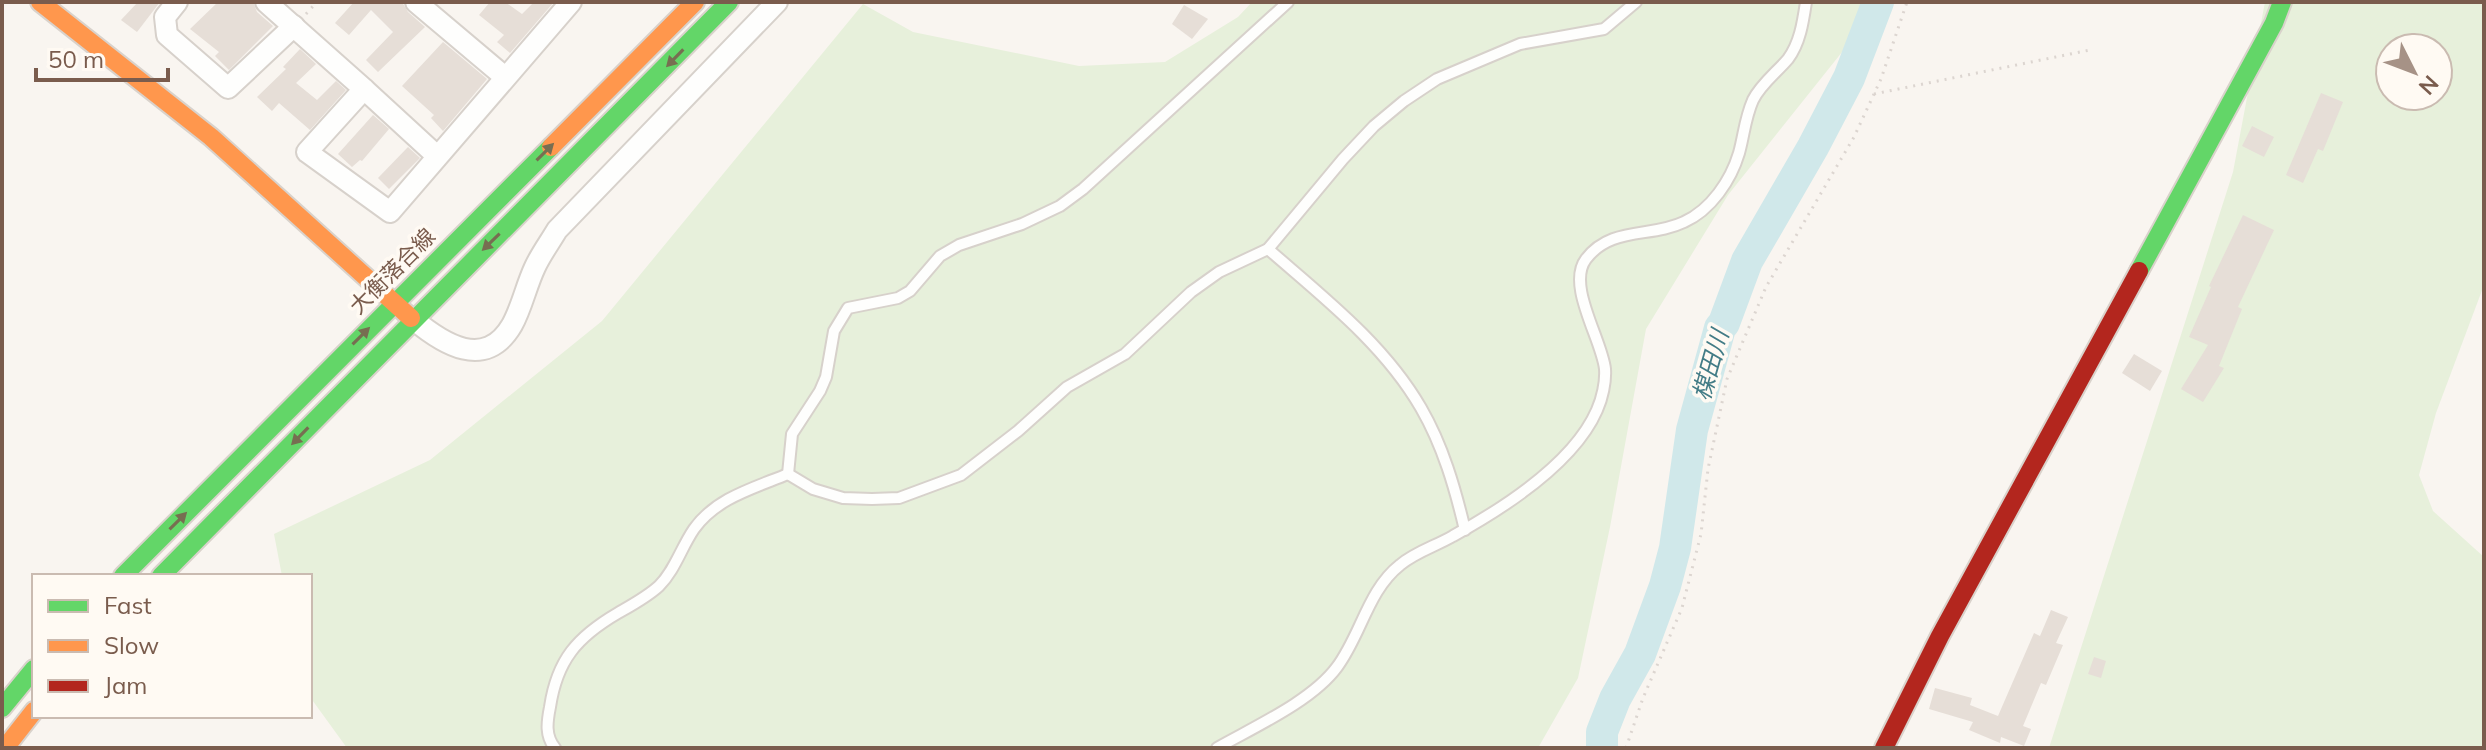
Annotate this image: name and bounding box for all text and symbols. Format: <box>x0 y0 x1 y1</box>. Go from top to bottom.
scale bar <box>36 32 168 82</box>
north arrow <box>2374 32 2454 112</box>
text: 50 m <box>48 44 104 74</box>
one-way arrow <box>666 48 684 67</box>
text: N <box>2413 70 2445 101</box>
one-way arrow <box>535 143 554 162</box>
street label: 大衡落合線 <box>343 222 441 320</box>
one-way arrow <box>482 233 501 251</box>
water label: 楳田川 <box>1686 323 1735 404</box>
one-way arrow <box>351 327 370 346</box>
one-way arrow <box>291 426 310 445</box>
one-way arrow <box>168 512 187 531</box>
legend <box>32 574 312 718</box>
text: Fast <box>104 590 152 620</box>
text: Slow <box>104 630 159 660</box>
text: Jam <box>104 670 147 700</box>

